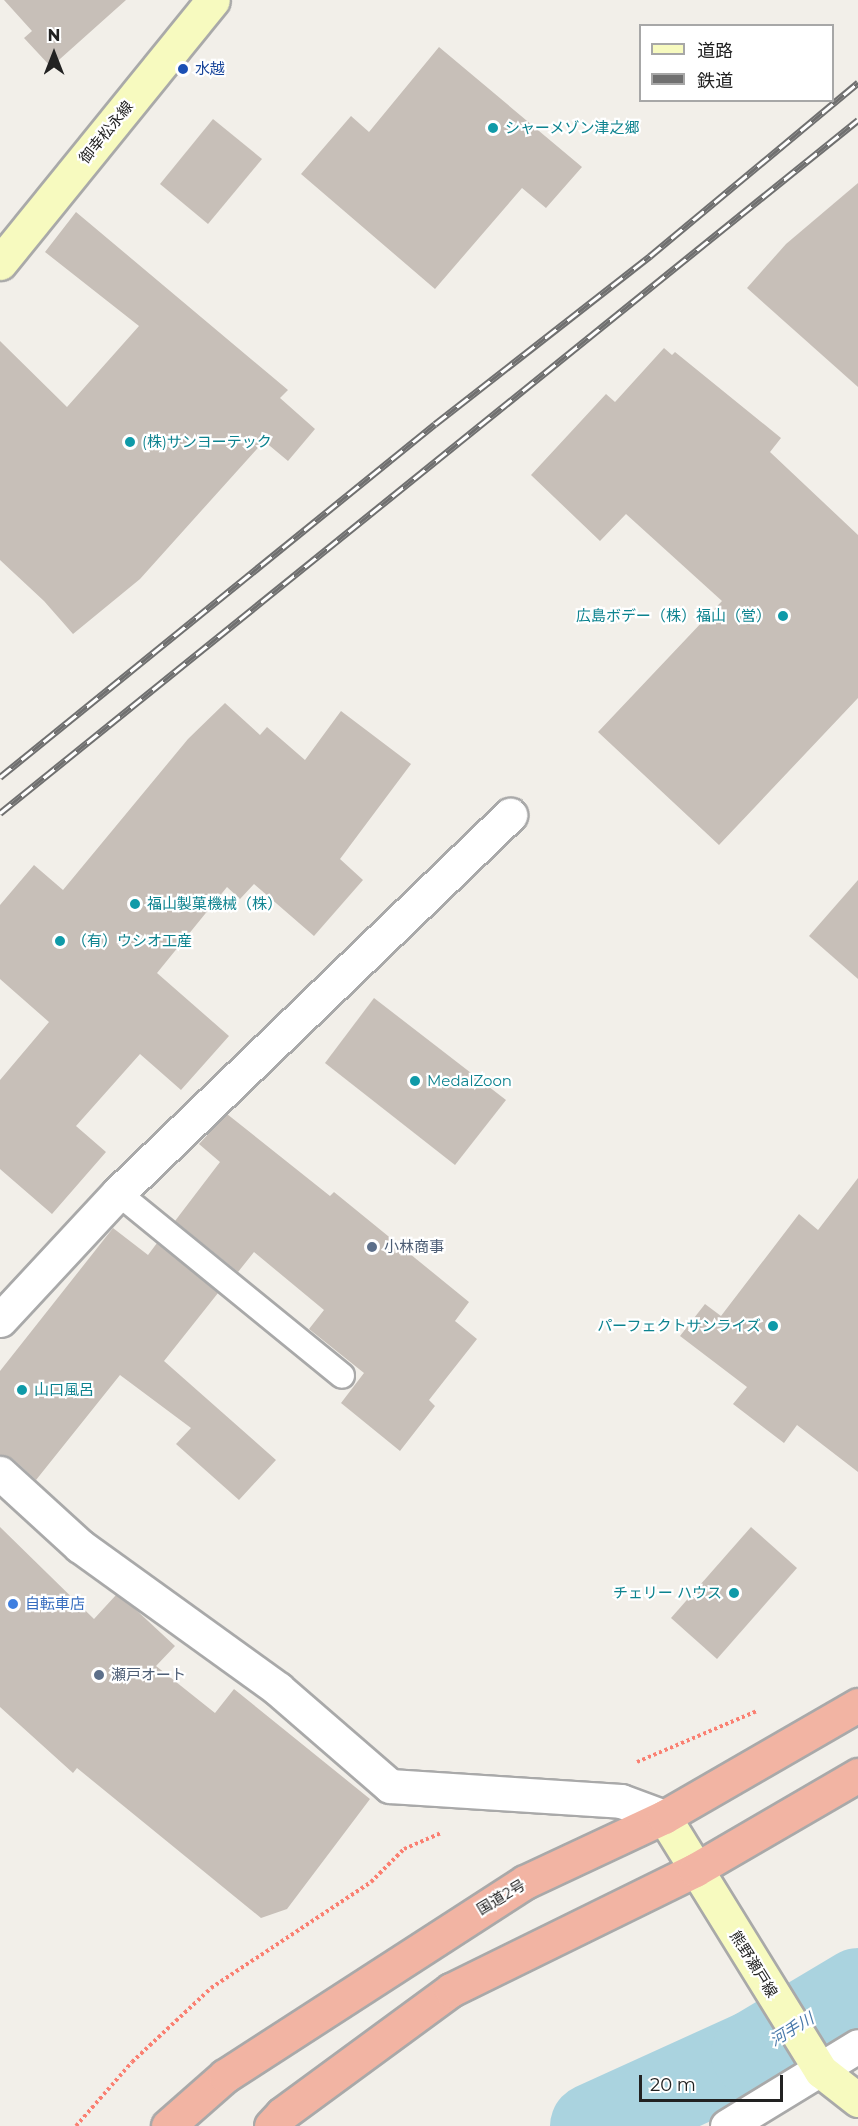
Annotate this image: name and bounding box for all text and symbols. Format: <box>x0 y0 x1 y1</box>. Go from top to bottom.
north arrow <box>24 24 84 84</box>
legend <box>639 24 834 102</box>
text: N <box>48 26 60 45</box>
text: 道路 <box>697 40 733 62</box>
place label: 水越 <box>195 60 225 78</box>
marker: 水越 <box>176 62 190 76</box>
text: 鉄道 <box>697 70 733 92</box>
street label: 御幸松永線 <box>75 97 137 167</box>
place label: シャーメゾン津之郷 <box>505 119 640 137</box>
marker: シャーメゾン津之郷 <box>486 121 500 135</box>
place label: (株)サンヨーテック <box>142 433 272 451</box>
marker: (株)サンヨーテック <box>123 435 137 449</box>
place label: 広島ボデー（株）福山（営） <box>576 607 771 625</box>
marker: 広島ボデー（株）福山（営） <box>776 609 790 623</box>
place label: 福山製菓機械（株） <box>147 895 282 913</box>
marker: 福山製菓機械（株） <box>128 897 142 911</box>
place label: （有）ウシオ工産 <box>72 932 192 950</box>
marker: （有）ウシオ工産 <box>53 934 67 948</box>
place label: MedalZoon <box>427 1072 512 1090</box>
marker: MedalZoon <box>408 1074 422 1088</box>
place label: 小林商事 <box>384 1238 444 1256</box>
marker: 小林商事 <box>365 1240 379 1254</box>
place label: パーフェクトサンライズ <box>596 1317 761 1335</box>
marker: パーフェクトサンライズ <box>766 1319 780 1333</box>
place label: 山口風呂 <box>34 1381 94 1399</box>
marker: 山口風呂 <box>15 1383 29 1397</box>
place label: チェリー ハウス <box>613 1584 722 1602</box>
marker: チェリー ハウス <box>727 1586 741 1600</box>
place label: 自転車店 <box>25 1595 85 1613</box>
marker: 自転車店 <box>6 1597 20 1611</box>
place label: 瀬戸オート <box>111 1666 186 1684</box>
marker: 瀬戸オート <box>92 1668 106 1682</box>
street label: 国道2号 <box>473 1876 529 1918</box>
street label: 熊野瀬戸線 <box>726 1927 782 2001</box>
water label: 河手川 <box>766 2009 818 2051</box>
scale bar <box>642 2063 786 2101</box>
text: 20 m <box>650 2074 696 2096</box>

